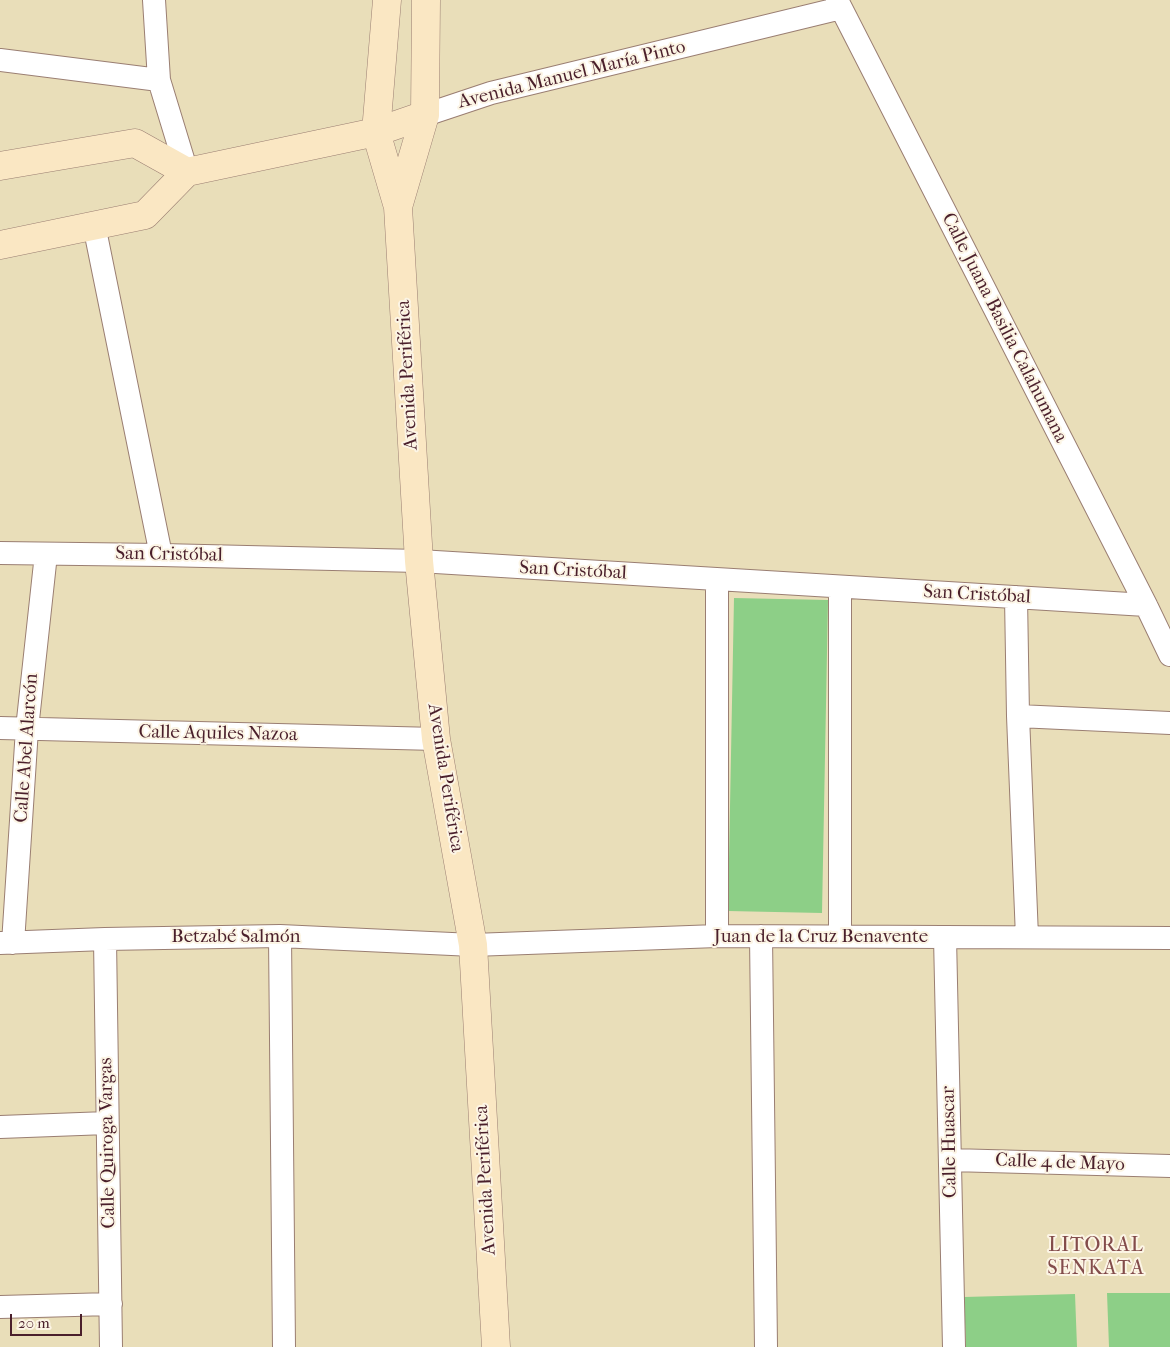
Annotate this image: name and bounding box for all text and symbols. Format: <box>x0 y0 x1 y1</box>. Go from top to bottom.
street label: Avenida Manuel María Pinto <box>456 36 688 114</box>
street label: Calle Juana Basilia Calahumana <box>936 210 1072 446</box>
street label: Avenida Periférica <box>393 299 423 451</box>
street label: San Cristóbal <box>115 543 223 567</box>
street label: San Cristóbal <box>519 557 627 585</box>
street label: San Cristóbal <box>923 581 1031 609</box>
street label: Calle Abel Alarcón <box>10 673 44 823</box>
street label: Avenida Periférica <box>422 702 468 854</box>
street label: Calle Aquiles Nazoa <box>138 721 298 747</box>
street label: Betzabé Salmón <box>171 926 301 948</box>
street label: Juan de la Cruz Benavente <box>714 926 928 948</box>
street label: Calle Quiroga Vargas <box>95 1057 121 1229</box>
street label: Calle Huascar <box>938 1086 962 1198</box>
street label: Avenida Periférica <box>471 1104 501 1256</box>
street label: Calle 4 de Mayo <box>995 1149 1125 1177</box>
district label: LITORAL SENKATA <box>1046 1234 1146 1281</box>
scale bar <box>12 1304 85 1336</box>
text: 20 m <box>18 1314 50 1332</box>

